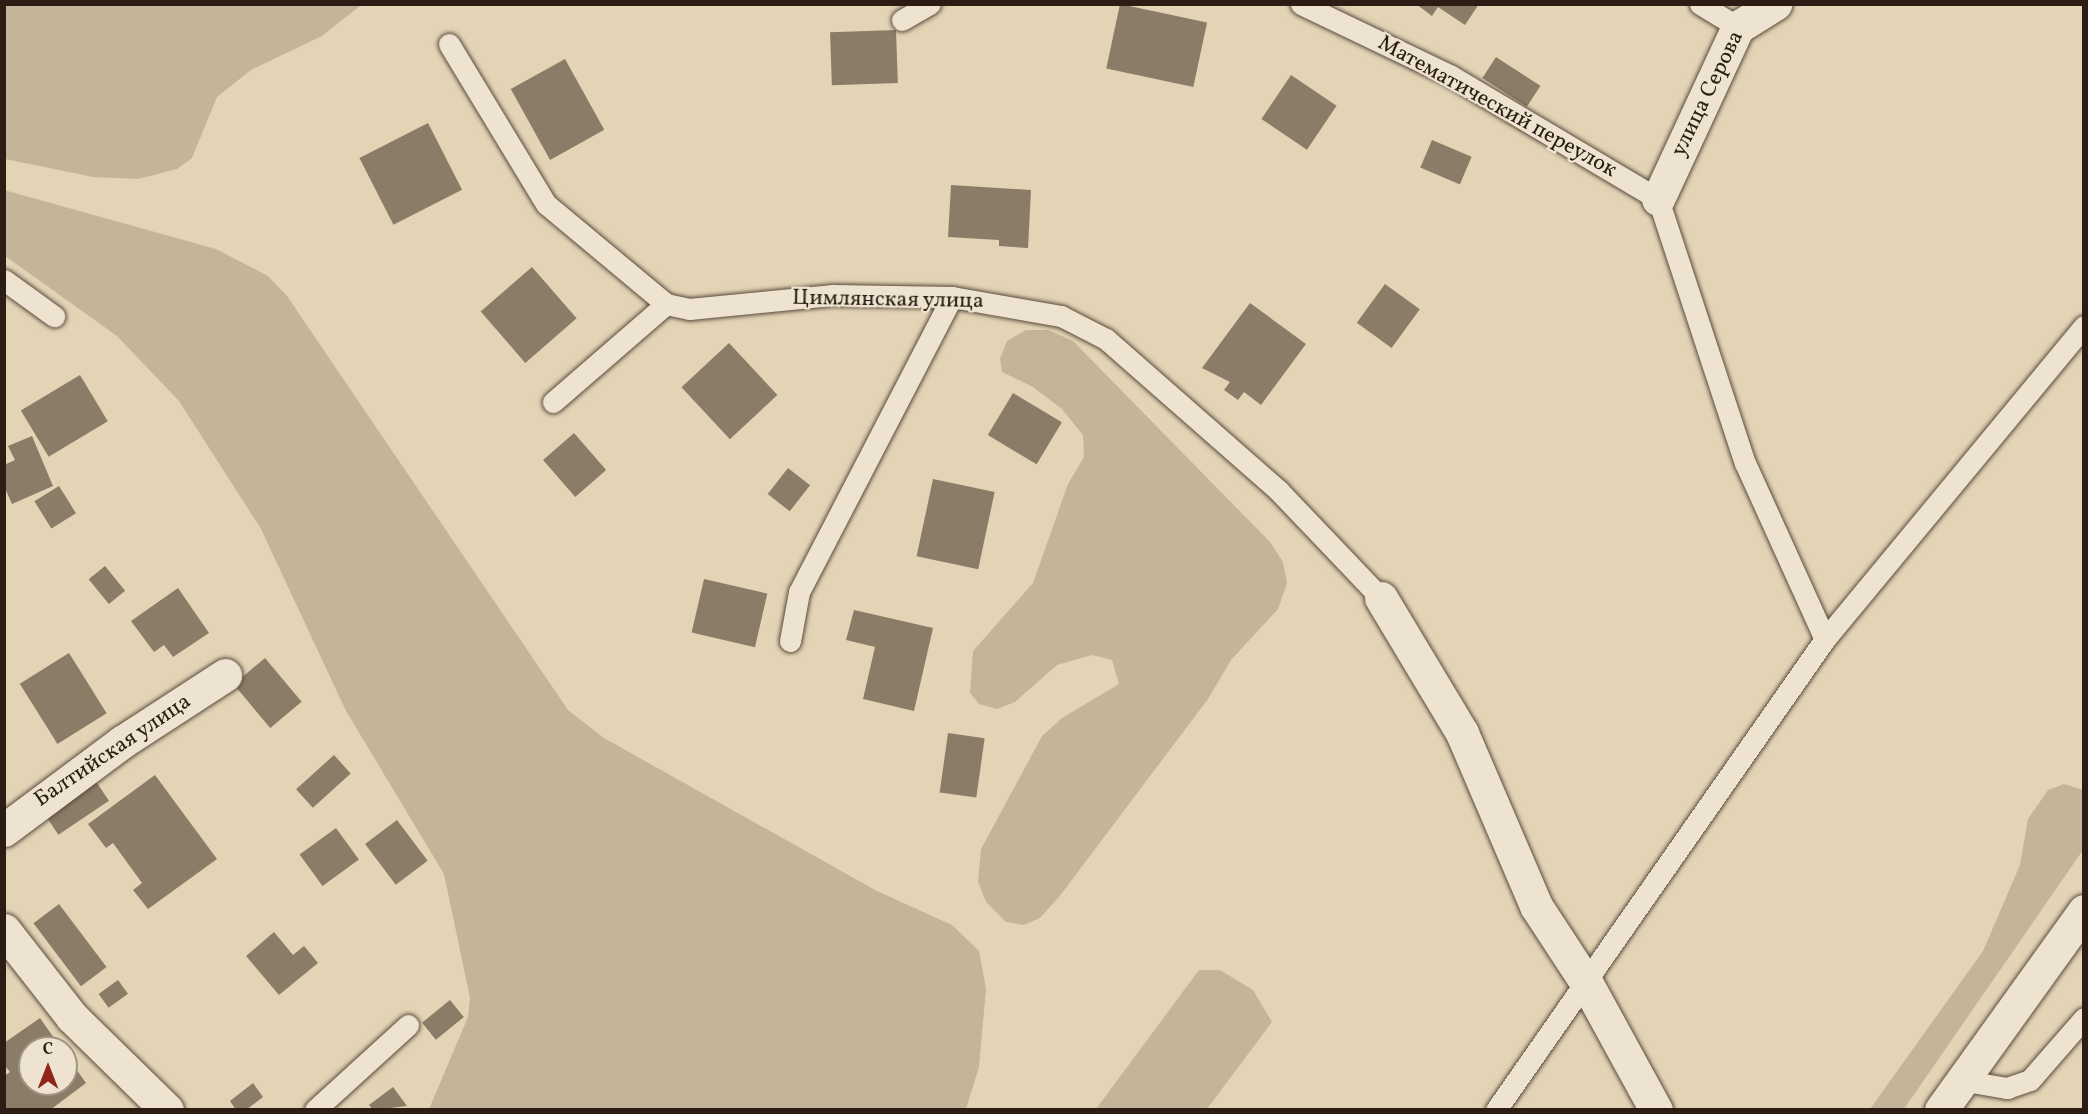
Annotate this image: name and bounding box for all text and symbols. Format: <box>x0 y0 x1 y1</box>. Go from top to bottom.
street label: улица Серова <box>1666 27 1750 161</box>
street label: Математический переулок <box>1373 30 1621 184</box>
street label: Цимлянская улица <box>792 285 984 315</box>
street label: Балтийская улица <box>29 689 197 813</box>
north arrow <box>18 1036 78 1096</box>
text: С <box>43 1039 53 1061</box>

